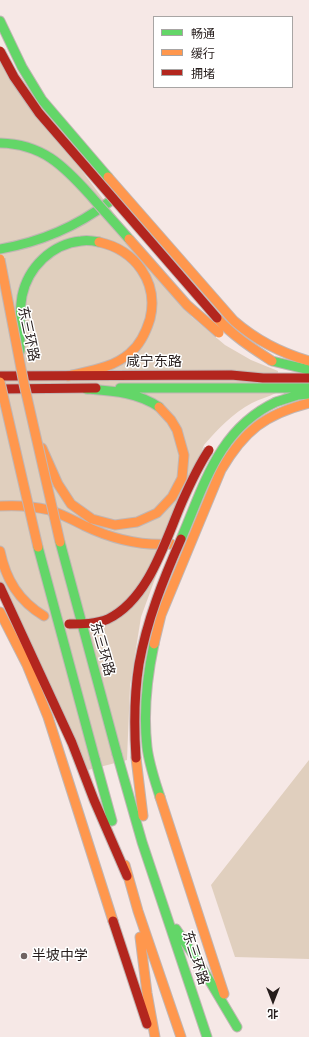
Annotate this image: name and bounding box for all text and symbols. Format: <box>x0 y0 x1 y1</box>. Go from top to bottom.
legend <box>153 16 293 88</box>
text: 畅通 <box>191 27 215 41</box>
text: 缓行 <box>191 47 215 61</box>
text: 拥堵 <box>191 67 215 81</box>
street label: 东三环路 <box>14 305 42 363</box>
street label: 咸宁东路 <box>126 354 182 370</box>
street label: 东三环路 <box>86 620 118 678</box>
street label: 东三环路 <box>178 929 212 987</box>
place label: 半坡中学 <box>32 948 88 964</box>
marker: 半坡中学 <box>19 951 29 961</box>
north arrow <box>253 981 293 1021</box>
text: 北 <box>268 1007 279 1020</box>

